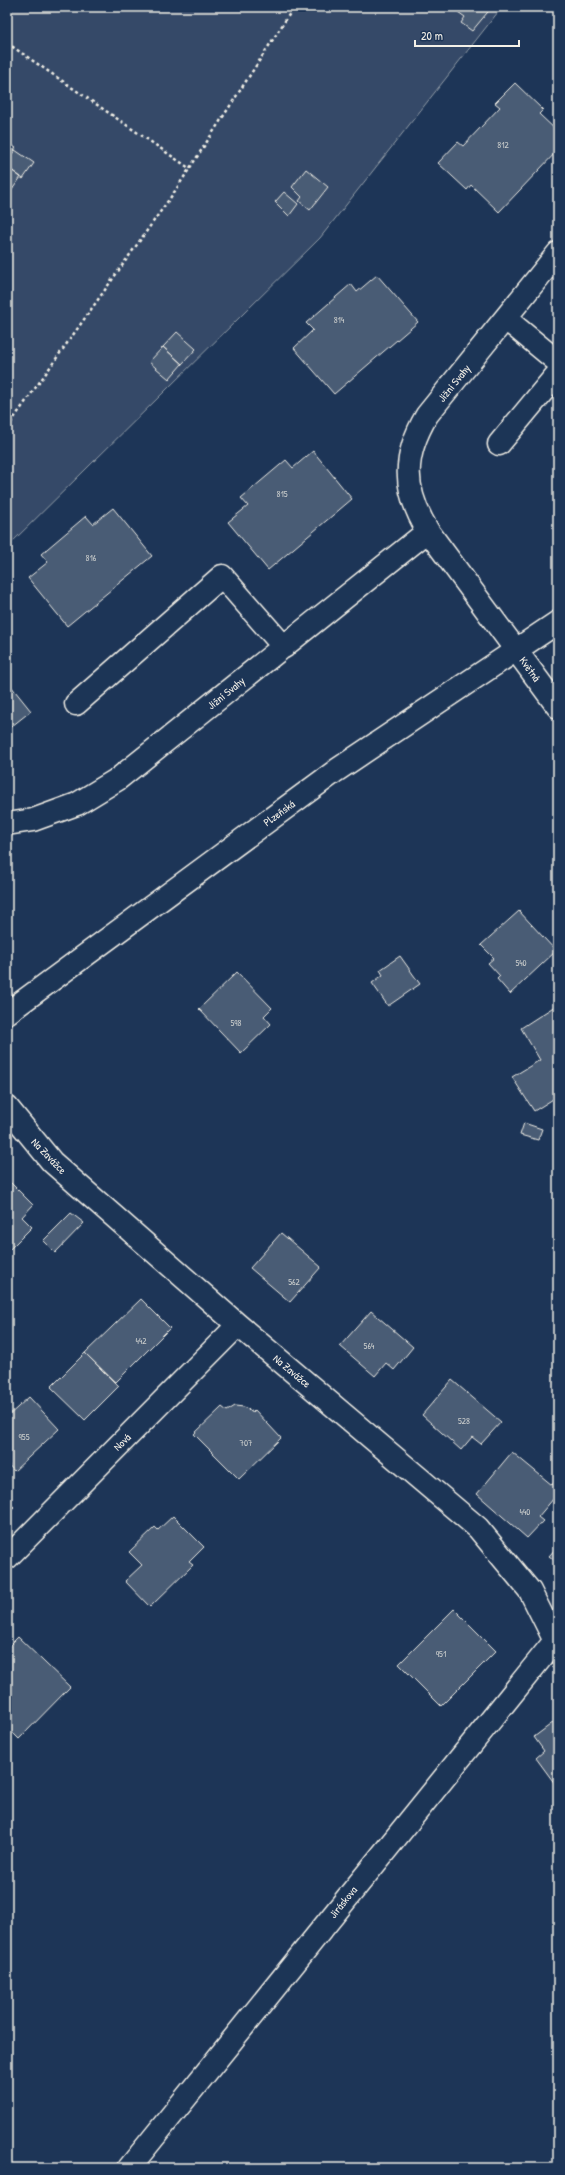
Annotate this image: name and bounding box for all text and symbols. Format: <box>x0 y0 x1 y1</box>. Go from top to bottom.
scale bar <box>415 22 519 48</box>
text: 20 m <box>421 27 443 44</box>
house number: 812 <box>497 139 509 151</box>
house number: 814 <box>334 314 345 326</box>
street label: Jižní Svahy <box>435 361 474 405</box>
house number: 815 <box>277 488 288 500</box>
house number: 816 <box>86 552 97 564</box>
street label: Květná <box>516 654 544 685</box>
street label: Jižní Svahy <box>204 673 248 712</box>
street label: Plzeňská <box>261 797 298 829</box>
house number: 540 <box>515 957 527 969</box>
house number: 598 <box>230 1017 242 1029</box>
street label: Na Zavážce <box>28 1135 70 1177</box>
house number: 562 <box>288 1276 301 1288</box>
house number: 442 <box>136 1335 147 1347</box>
house number: 564 <box>364 1340 375 1352</box>
street label: Na Zavážce <box>270 1351 314 1391</box>
house number: 528 <box>458 1415 470 1427</box>
street label: Nová <box>110 1430 134 1454</box>
house number: 955 <box>19 1431 30 1443</box>
house number: 707 <box>240 1437 253 1449</box>
house number: 440 <box>520 1506 530 1518</box>
house number: 951 <box>436 1648 446 1660</box>
street label: Jiráskova <box>326 1883 361 1921</box>

